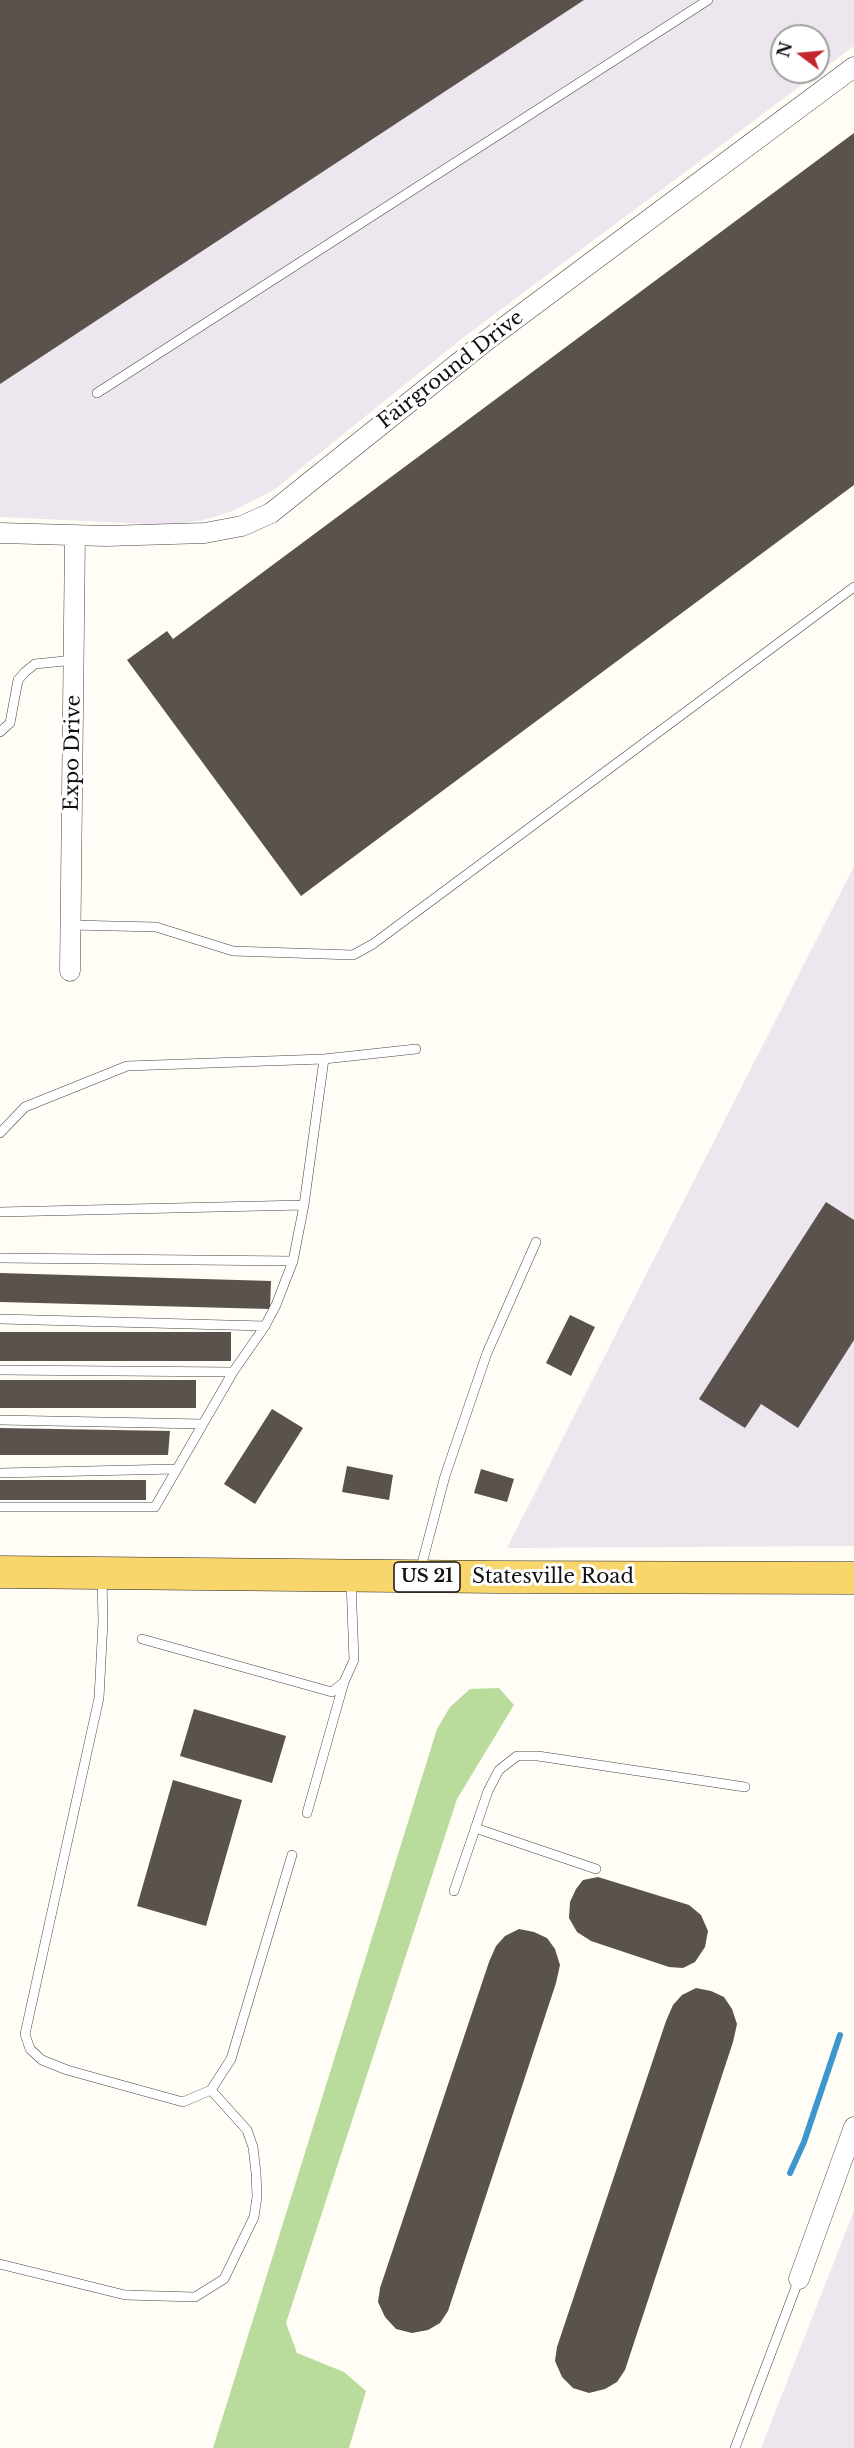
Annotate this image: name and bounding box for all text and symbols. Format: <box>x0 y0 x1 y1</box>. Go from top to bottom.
north arrow <box>770 24 830 84</box>
text: N <box>773 40 796 60</box>
street label: Fairground Drive <box>373 306 529 434</box>
street label: Expo Drive <box>60 695 86 811</box>
road number: US 21 <box>394 1562 460 1592</box>
street label: Statesville Road <box>472 1565 634 1589</box>

